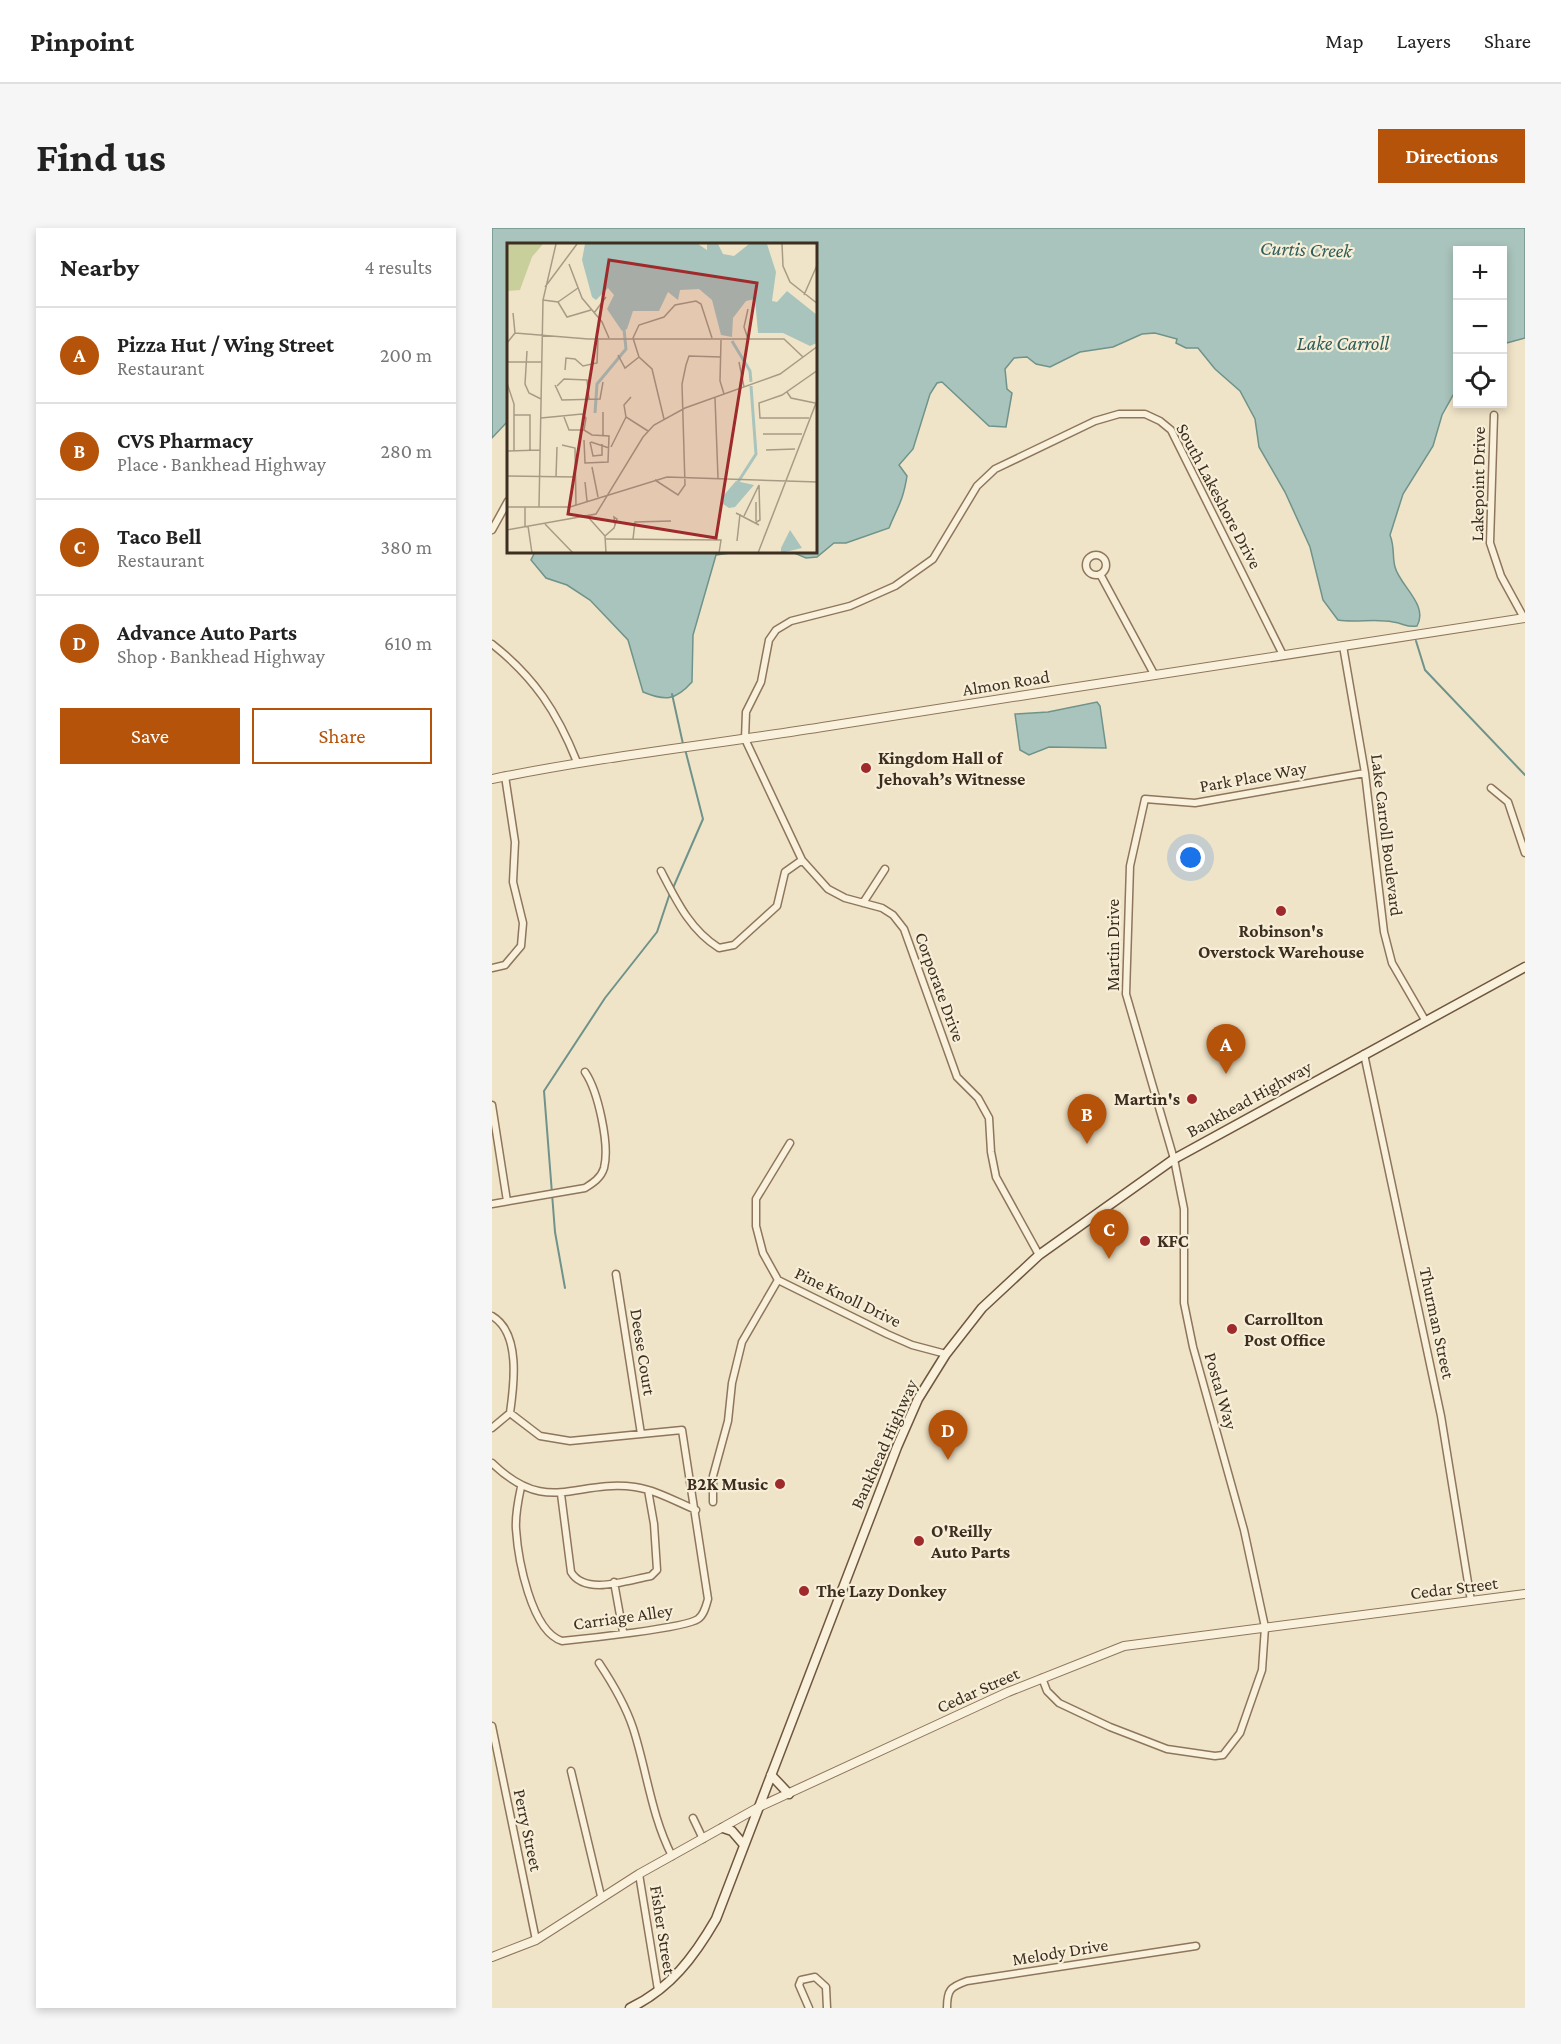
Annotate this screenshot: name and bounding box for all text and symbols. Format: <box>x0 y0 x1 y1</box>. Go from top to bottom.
text: Pinpoint <box>30 26 134 57</box>
text: Map <box>1325 29 1364 53</box>
text: Layers <box>1397 29 1451 53</box>
text: Share <box>1484 29 1531 53</box>
button: Directions <box>1378 129 1525 183</box>
text: Find us <box>36 133 166 180</box>
water label: Curtis Creek <box>1260 236 1354 262</box>
inset map <box>507 243 818 554</box>
map controls <box>1453 246 1507 408</box>
button: + <box>1453 246 1507 300</box>
text: Nearby <box>60 253 139 282</box>
text: 4 results <box>365 256 432 278</box>
button: − <box>1453 300 1507 354</box>
text: Pizza Hut / Wing Street <box>117 332 334 357</box>
water label: Lake Carroll <box>1297 332 1390 354</box>
text: A <box>74 344 85 366</box>
text: 200 m <box>380 344 432 366</box>
button: locate <box>1453 354 1507 408</box>
text: Restaurant <box>117 357 204 379</box>
street label: South Lakeshore Drive <box>1172 420 1266 572</box>
street label: Lakepoint Drive <box>1467 426 1489 542</box>
text: CVS Pharmacy <box>117 428 253 453</box>
text: B <box>74 440 85 462</box>
text: 280 m <box>381 440 432 462</box>
text: Place · Bankhead Highway <box>117 453 326 475</box>
text: Taco Bell <box>117 524 202 549</box>
text: C <box>73 536 86 558</box>
text: 380 m <box>381 536 432 558</box>
text: Restaurant <box>117 549 204 571</box>
text: Advance Auto Parts <box>117 620 297 645</box>
text: D <box>73 632 86 654</box>
text: 610 m <box>384 632 432 654</box>
text: Shop · Bankhead Highway <box>117 645 325 667</box>
street label: Almon Road <box>961 666 1051 700</box>
button: Save <box>60 708 240 764</box>
button: Share <box>252 708 432 764</box>
place label: Kingdom Hall of Jehovah’s Witnesse <box>876 748 1026 789</box>
street label: Lake Carroll Boulevard <box>1367 753 1407 918</box>
street label: Park Place Way <box>1198 758 1309 796</box>
marker: Kingdom Hall of Jehovah’s Witnesse <box>859 761 873 775</box>
your location <box>1176 843 1205 872</box>
street label: Martin Drive <box>1103 899 1123 991</box>
marker: Robinson's Overstock Warehouse <box>1274 904 1288 918</box>
place label: Robinson's Overstock Warehouse <box>1198 921 1364 962</box>
street label: Corporate Drive <box>911 930 969 1044</box>
pin: A <box>1206 1024 1246 1074</box>
street label: Bankhead Highway <box>1183 1056 1316 1142</box>
place label: Martin's <box>1114 1089 1180 1109</box>
marker: Martin's <box>1185 1092 1199 1106</box>
pin: B <box>1068 1094 1106 1144</box>
pin: C <box>1090 1210 1128 1259</box>
place label: KFC <box>1157 1231 1189 1251</box>
marker: KFC <box>1138 1234 1152 1248</box>
street label: Pine Knoll Drive <box>792 1263 904 1331</box>
street label: Thurman Street <box>1415 1265 1459 1382</box>
street label: Deese Court <box>626 1307 660 1398</box>
place label: Carrollton Post Office <box>1244 1309 1325 1350</box>
marker: Carrollton Post Office <box>1225 1322 1239 1336</box>
street label: Postal Way <box>1200 1350 1242 1433</box>
street label: Bankhead Highway <box>846 1375 922 1512</box>
pin: D <box>928 1410 968 1460</box>
place label: B2K Music <box>687 1474 768 1494</box>
marker: B2K Music <box>773 1477 787 1491</box>
place label: O'Reilly Auto Parts <box>930 1521 1010 1562</box>
marker: O'Reilly Auto Parts <box>912 1534 926 1548</box>
street label: Cedar Street <box>1409 1573 1500 1603</box>
place label: The Lazy Donkey <box>816 1581 947 1601</box>
marker: The Lazy Donkey <box>797 1584 811 1598</box>
street label: Carriage Alley <box>572 1600 675 1634</box>
street label: Cedar Street <box>934 1663 1023 1717</box>
street label: Perry Street <box>510 1787 547 1874</box>
street label: Fisher Street <box>646 1884 680 1977</box>
street label: Melody Drive <box>1011 1935 1109 1969</box>

